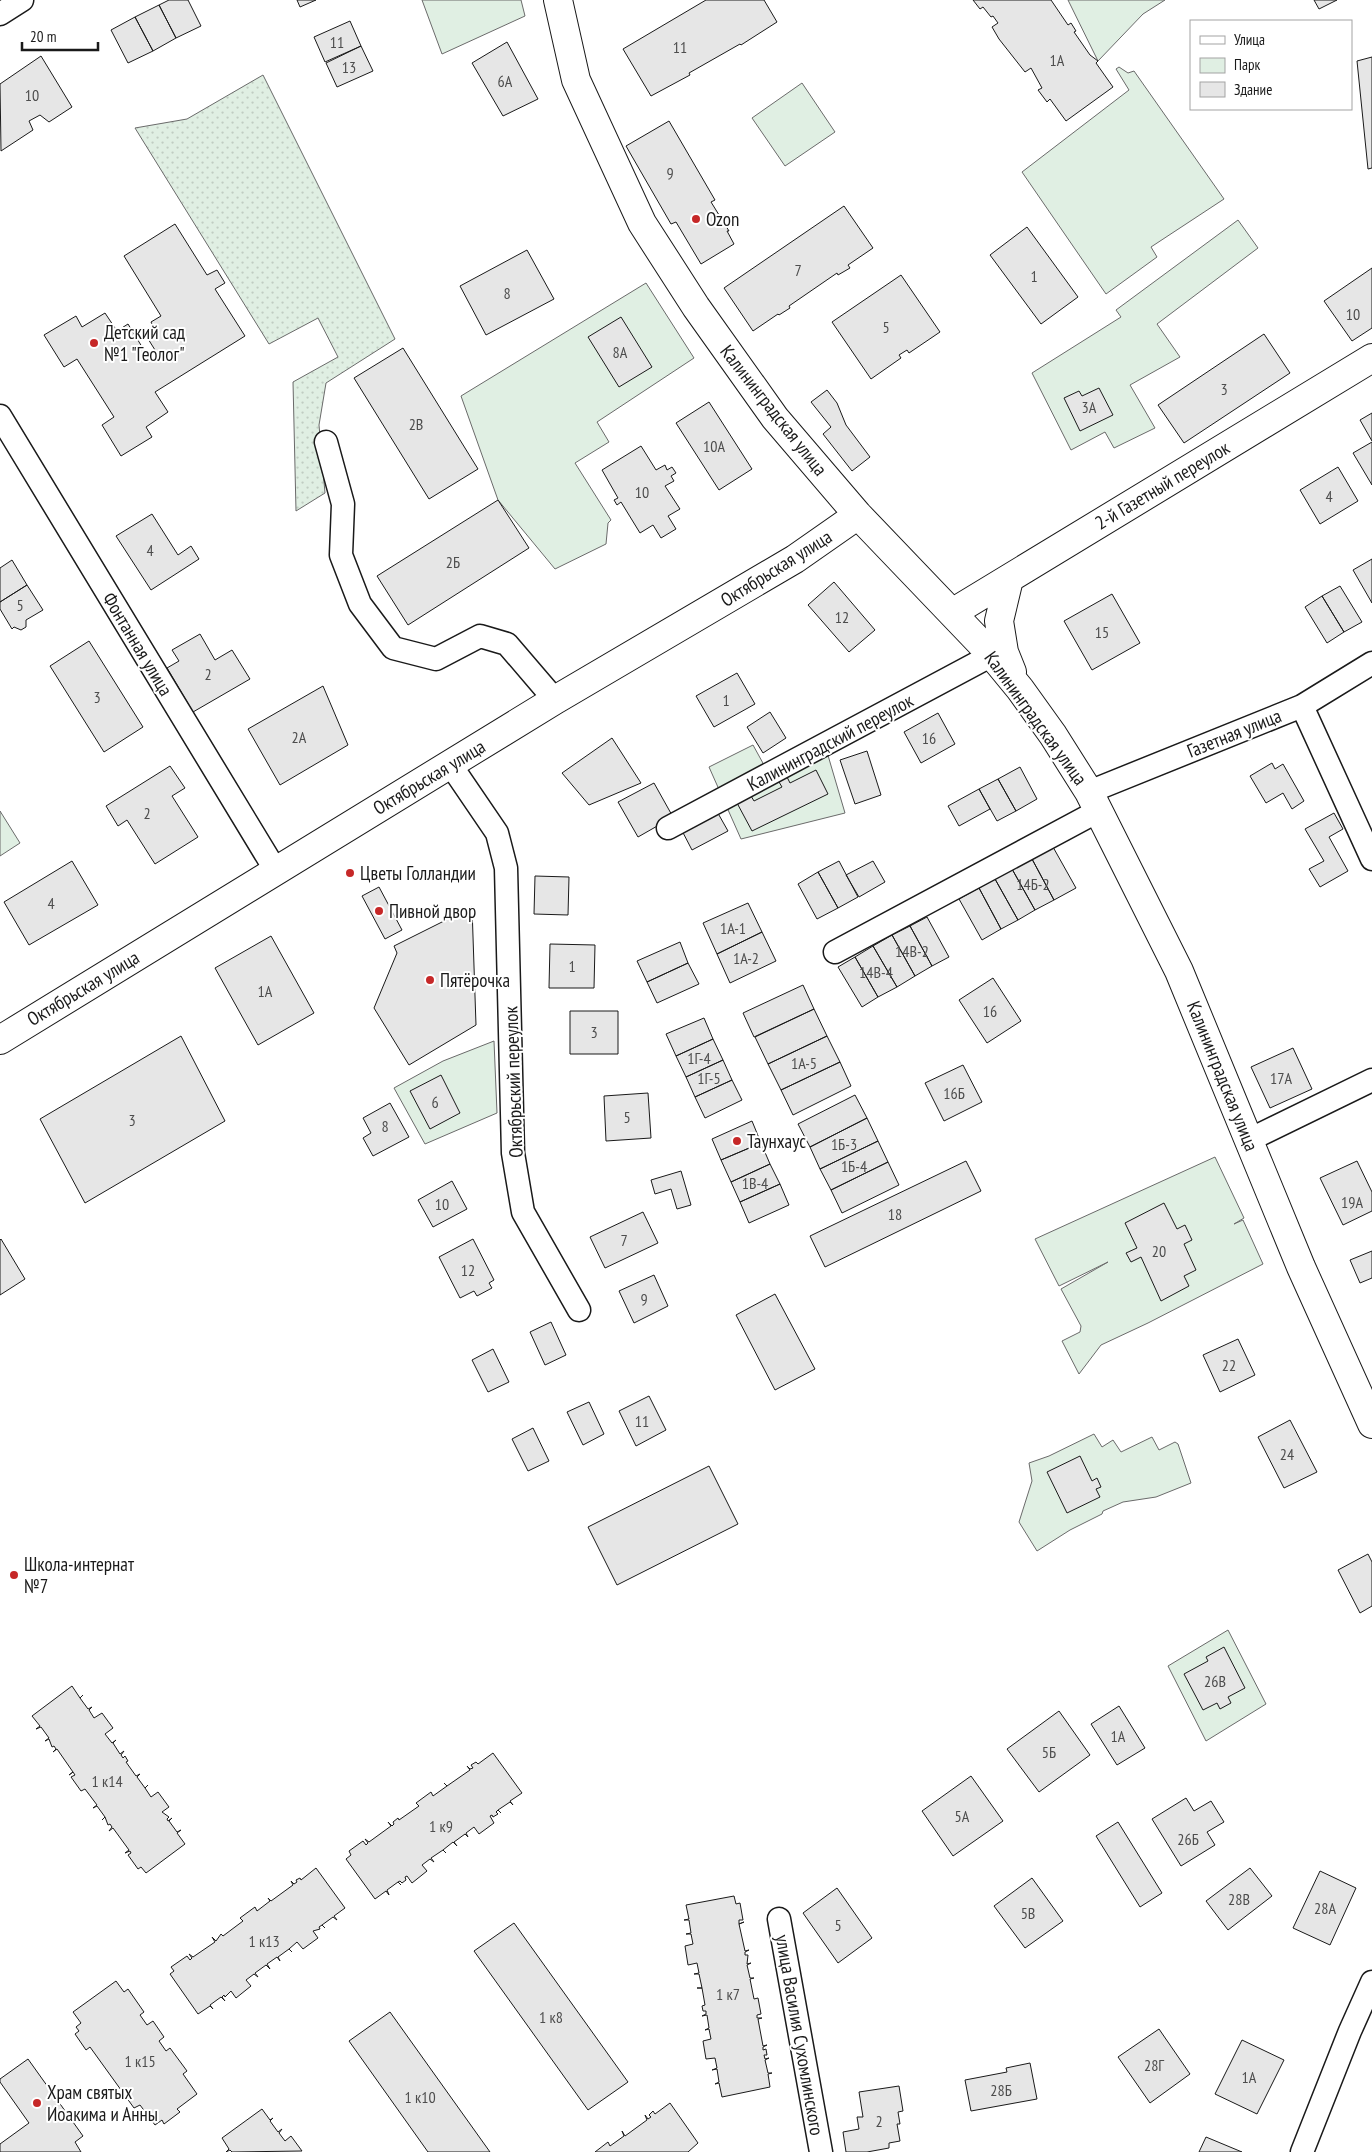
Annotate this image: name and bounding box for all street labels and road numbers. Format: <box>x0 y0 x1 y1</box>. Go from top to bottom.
street label: Калининградская улица <box>715 340 833 480</box>
street label: 2-й Газетный переулок <box>1090 435 1234 535</box>
street label: Октябрьская улица <box>716 524 836 612</box>
street label: Фонтанная улица <box>98 588 178 700</box>
street label: Калининградская улица <box>979 646 1093 790</box>
street label: Калининградский переулок <box>743 688 918 796</box>
street label: Газетная улица <box>1183 703 1285 763</box>
street label: Октябрьская улица <box>369 734 489 820</box>
street label: Октябрьская улица <box>23 945 143 1031</box>
street label: Калининградская улица <box>1182 997 1264 1155</box>
street label: Октябрьский переулок <box>498 1005 528 1158</box>
street label: улица Василия Сухомлинского <box>771 1933 829 2137</box>

